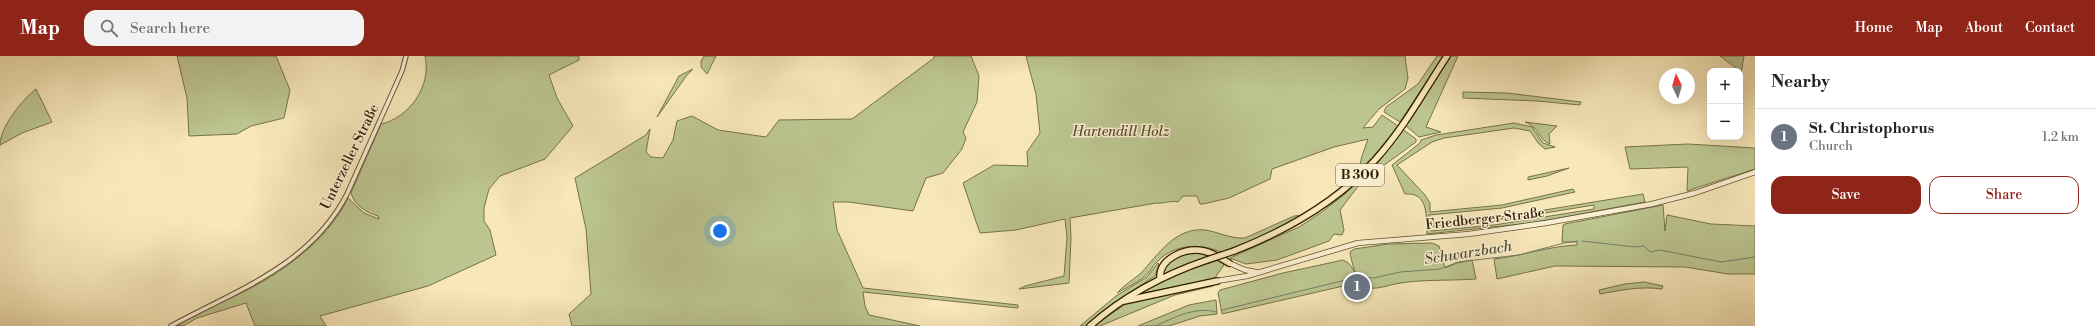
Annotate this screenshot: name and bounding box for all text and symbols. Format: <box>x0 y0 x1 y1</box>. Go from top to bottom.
search box <box>84 10 364 46</box>
text: Map <box>20 16 60 40</box>
icon: search <box>98 17 120 39</box>
text: Search here <box>130 19 210 38</box>
text: Home <box>1855 19 1893 37</box>
text: Map <box>1915 19 1943 37</box>
text: About <box>1965 19 2003 37</box>
text: Contact <box>2025 19 2075 37</box>
north arrow <box>1659 68 1695 104</box>
map controls <box>1707 68 1743 140</box>
button: + <box>1707 68 1743 104</box>
text: Nearby <box>1771 71 1830 93</box>
street label: Unterzeller Straße <box>317 101 383 213</box>
button: − <box>1707 104 1743 140</box>
text: St. Christophorus <box>1809 119 1934 138</box>
park label: Hartendill Holz <box>1071 123 1170 141</box>
text: 1 <box>1781 129 1787 145</box>
text: 1.2 km <box>2042 129 2079 145</box>
text: Church <box>1809 138 1853 154</box>
road number: B 300 <box>1336 164 1384 186</box>
button: Save <box>1771 176 1921 214</box>
button: Share <box>1929 176 2079 214</box>
street label: Friedberger Straße <box>1424 204 1546 234</box>
your location <box>710 221 730 241</box>
water label: Schwarzbach <box>1423 237 1514 269</box>
pin: 1 <box>1344 272 1370 302</box>

